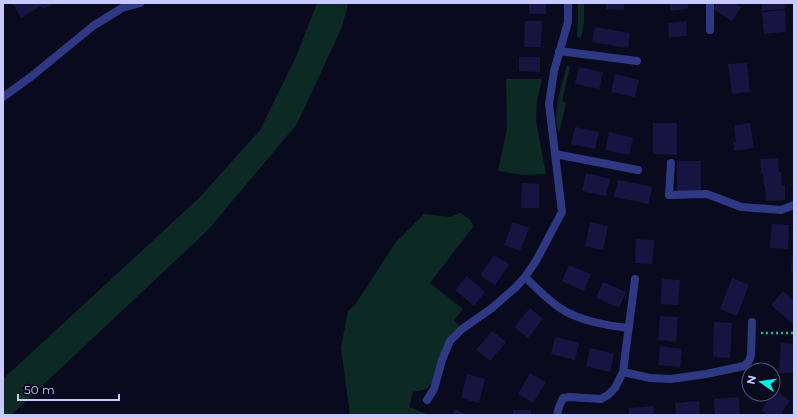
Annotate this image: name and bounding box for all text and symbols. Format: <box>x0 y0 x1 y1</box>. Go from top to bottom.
north arrow <box>741 362 781 402</box>
text: N <box>743 374 759 386</box>
scale bar <box>18 376 119 402</box>
text: 50 m <box>24 382 55 397</box>

